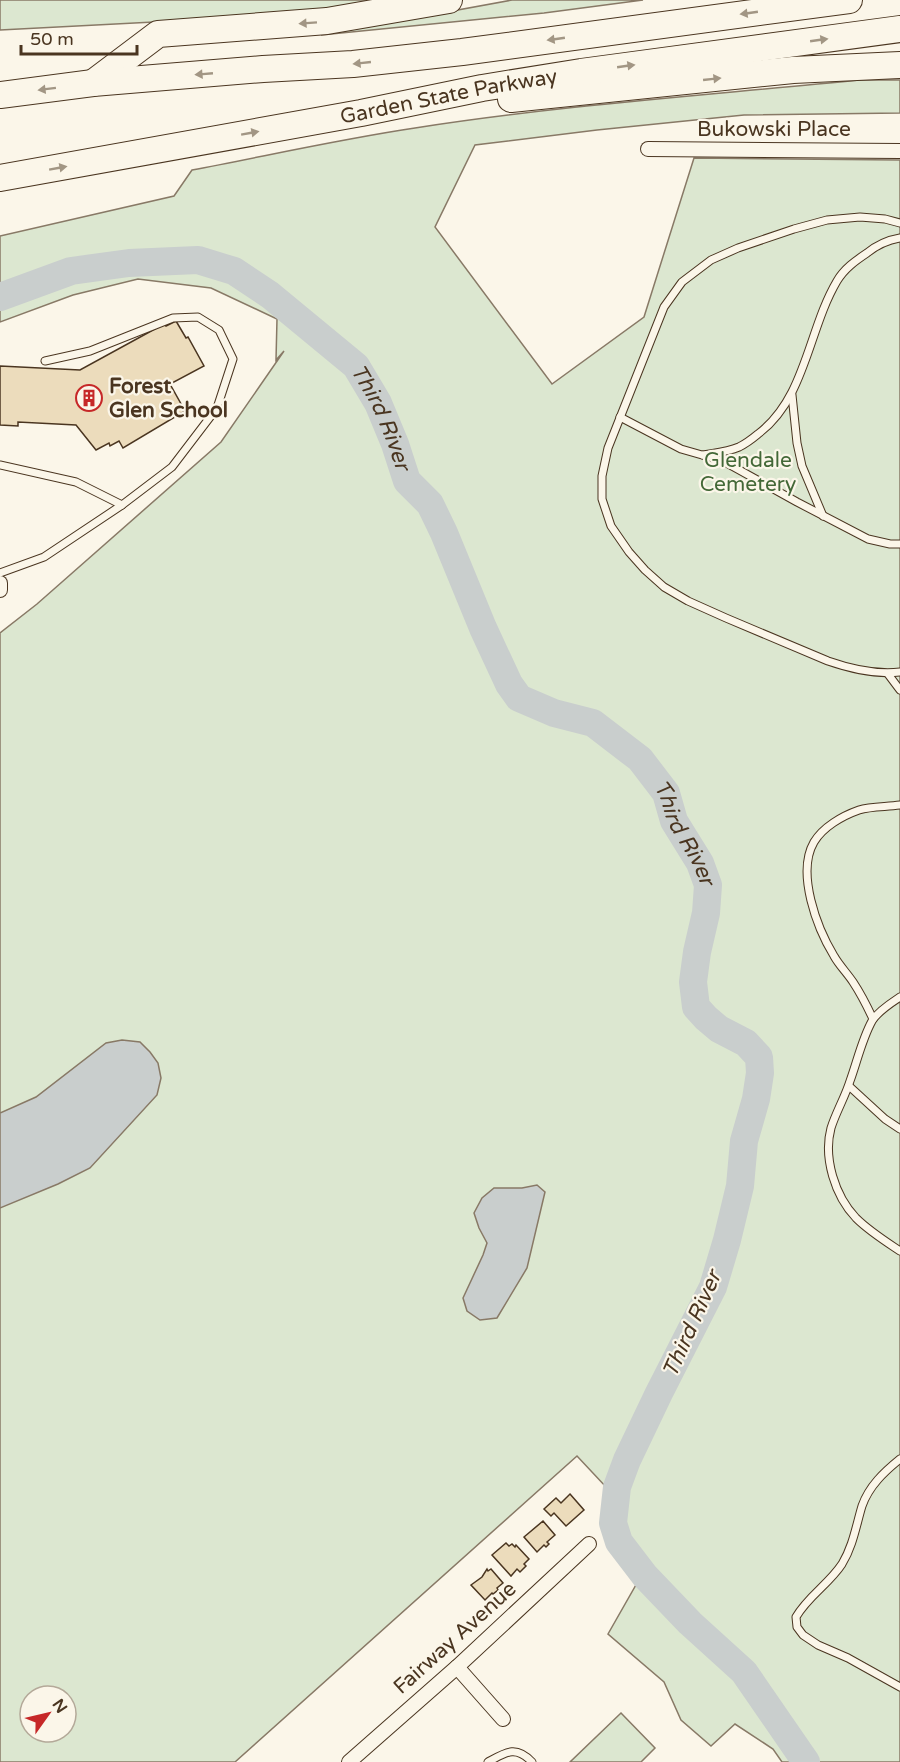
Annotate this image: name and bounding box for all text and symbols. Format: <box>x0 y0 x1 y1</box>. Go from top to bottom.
one-way arrow <box>740 9 759 18</box>
scale bar <box>21 18 136 56</box>
one-way arrow <box>298 18 317 27</box>
text: 50 m <box>30 28 74 50</box>
one-way arrow <box>546 35 565 44</box>
one-way arrow <box>810 35 829 45</box>
one-way arrow <box>353 58 372 68</box>
one-way arrow <box>616 61 635 70</box>
street label: Garden State Parkway <box>338 64 559 129</box>
one-way arrow <box>195 69 214 79</box>
one-way arrow <box>703 74 722 84</box>
one-way arrow <box>37 85 56 94</box>
street label: Bukowski Place <box>697 117 851 142</box>
one-way arrow <box>240 129 259 138</box>
one-way arrow <box>48 163 67 172</box>
water label: Third River <box>345 360 416 476</box>
place label: Forest Glen School <box>109 374 228 423</box>
building icon: Forest Glen School <box>74 383 104 413</box>
park label: Glendale Cemetery <box>700 448 796 497</box>
water label: Third River <box>648 775 721 891</box>
water label: Third River <box>657 1265 728 1381</box>
street label: Fairway Avenue <box>389 1576 522 1700</box>
north arrow <box>18 1684 78 1744</box>
text: N <box>48 1695 71 1717</box>

